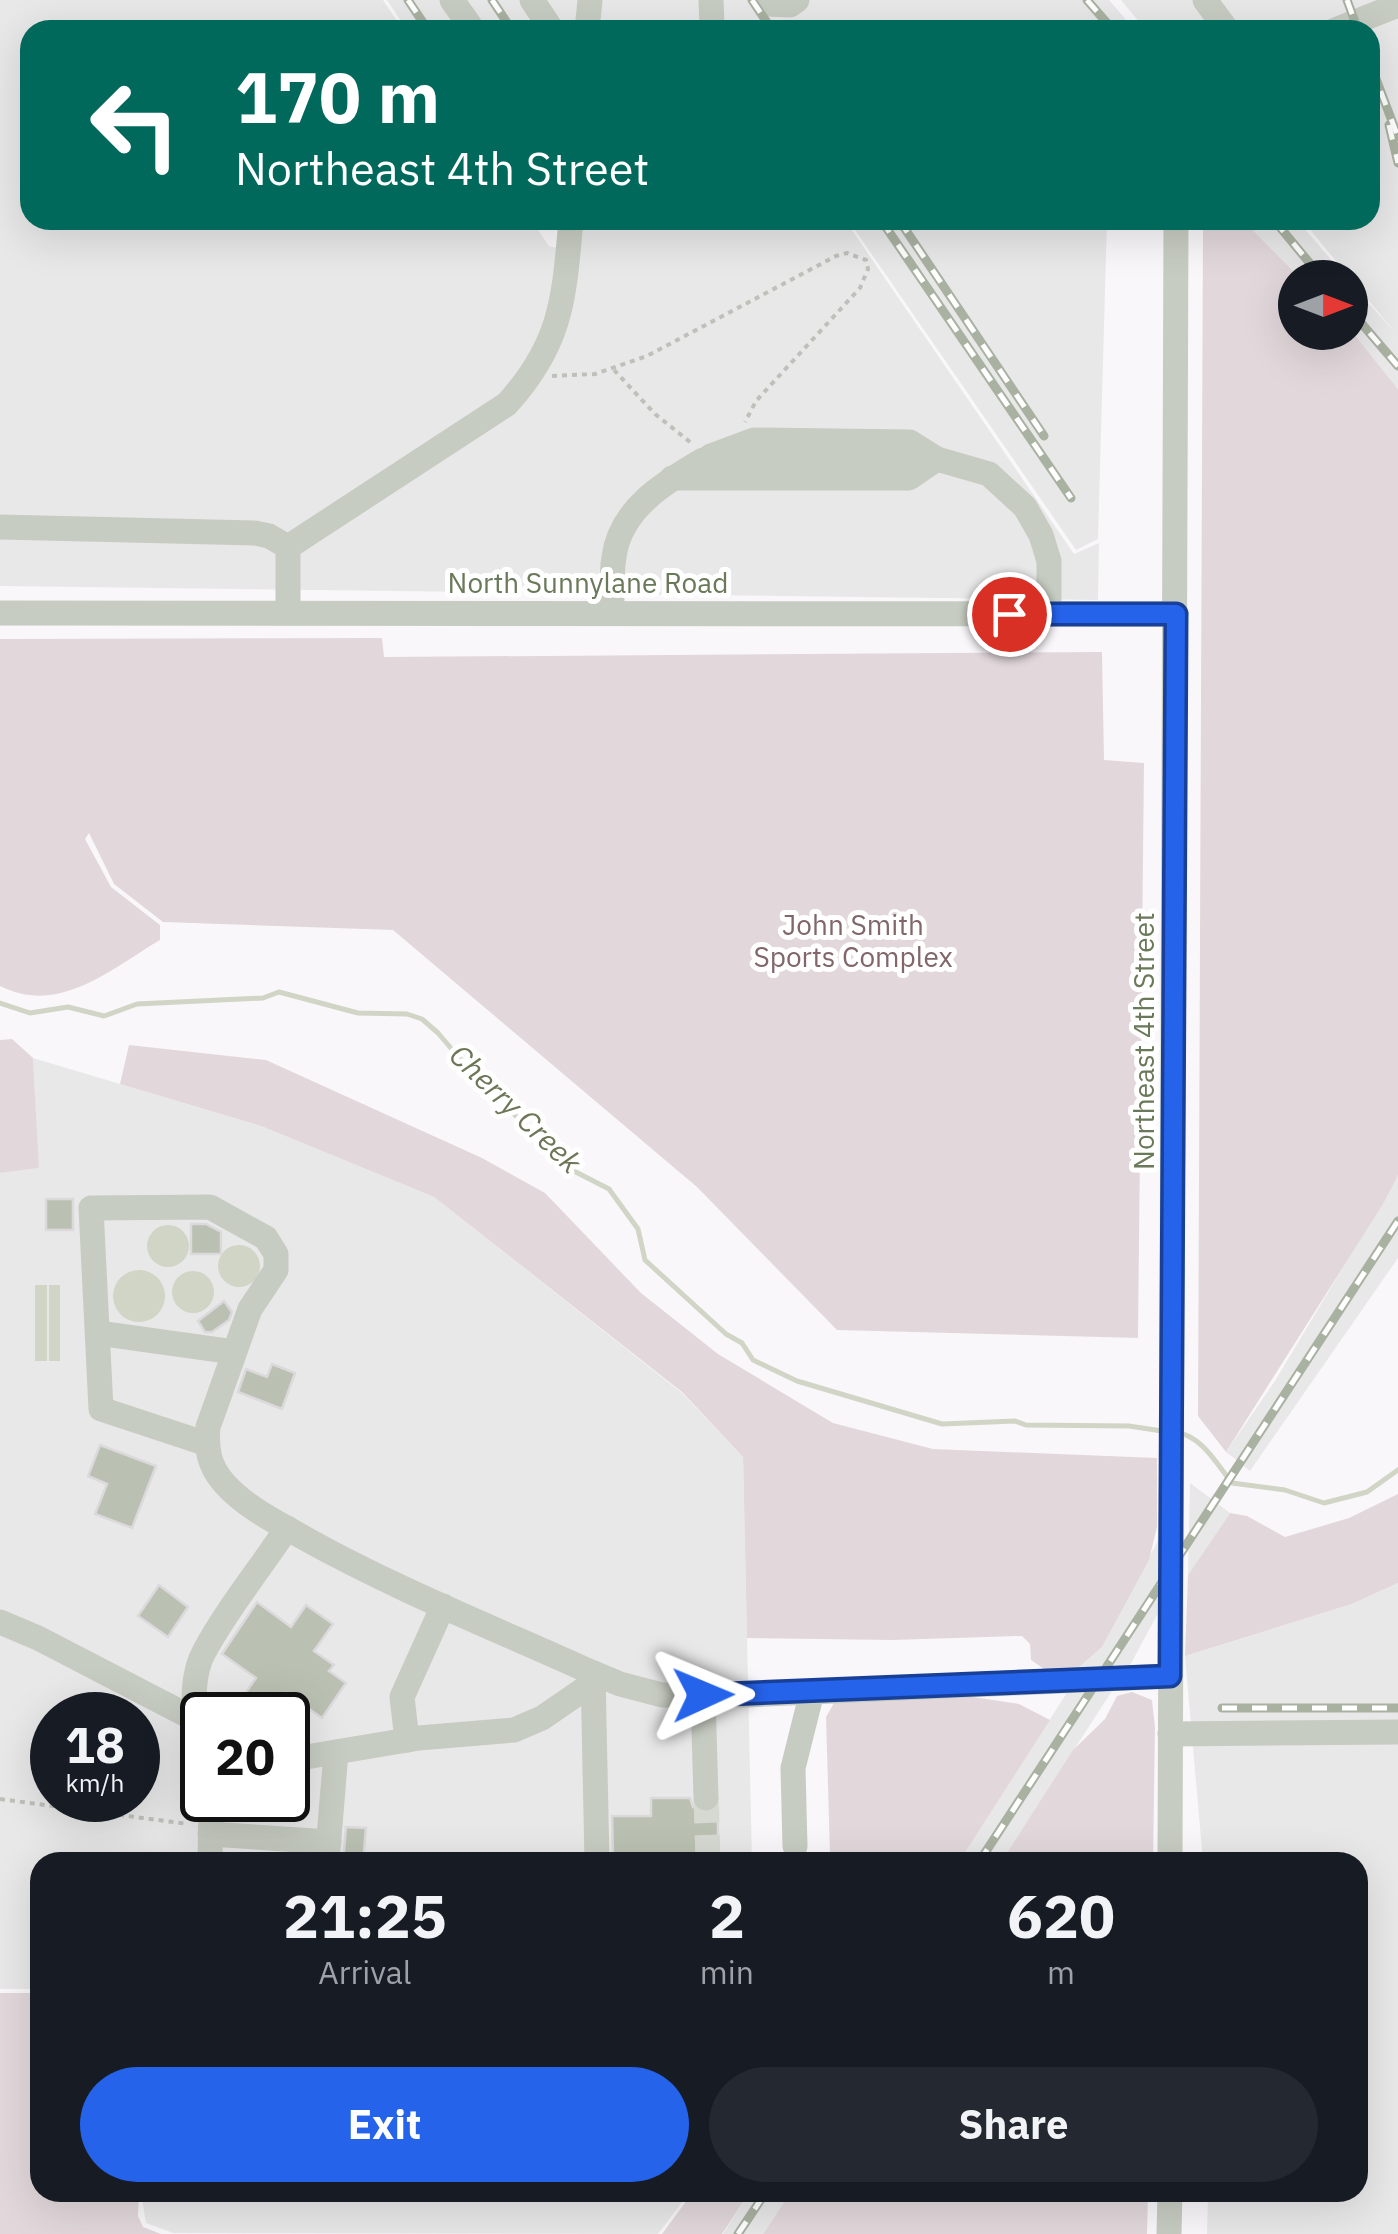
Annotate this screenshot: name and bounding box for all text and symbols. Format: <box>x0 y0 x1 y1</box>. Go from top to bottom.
text: 170 m <box>235 51 440 142</box>
icon: left <box>70 60 200 190</box>
text: Northeast 4th Street <box>235 139 649 197</box>
north arrow <box>1278 260 1368 350</box>
map controls <box>1278 260 1368 350</box>
street label: North Sunnylane Road <box>448 564 728 601</box>
pin <box>967 572 1052 657</box>
icon: arrive <box>982 587 1037 642</box>
park label: John Smith Sports Complex <box>753 906 953 975</box>
street label: Northeast 4th Street <box>1125 912 1162 1170</box>
water label: Cherry Creek <box>442 1035 591 1181</box>
position arrow <box>651 1643 755 1747</box>
speed limit sign: 20 <box>180 1692 310 1822</box>
text: 18 <box>65 1712 125 1777</box>
text: km/h <box>66 1766 124 1799</box>
text: 21:25 <box>283 1876 447 1955</box>
text: 2 <box>709 1876 745 1955</box>
text: 620 <box>1007 1876 1115 1955</box>
text: Arrival <box>318 1951 412 1993</box>
text: min <box>700 1951 754 1993</box>
text: m <box>1047 1951 1075 1993</box>
button: Exit <box>80 2067 689 2182</box>
button: Share <box>709 2067 1318 2182</box>

